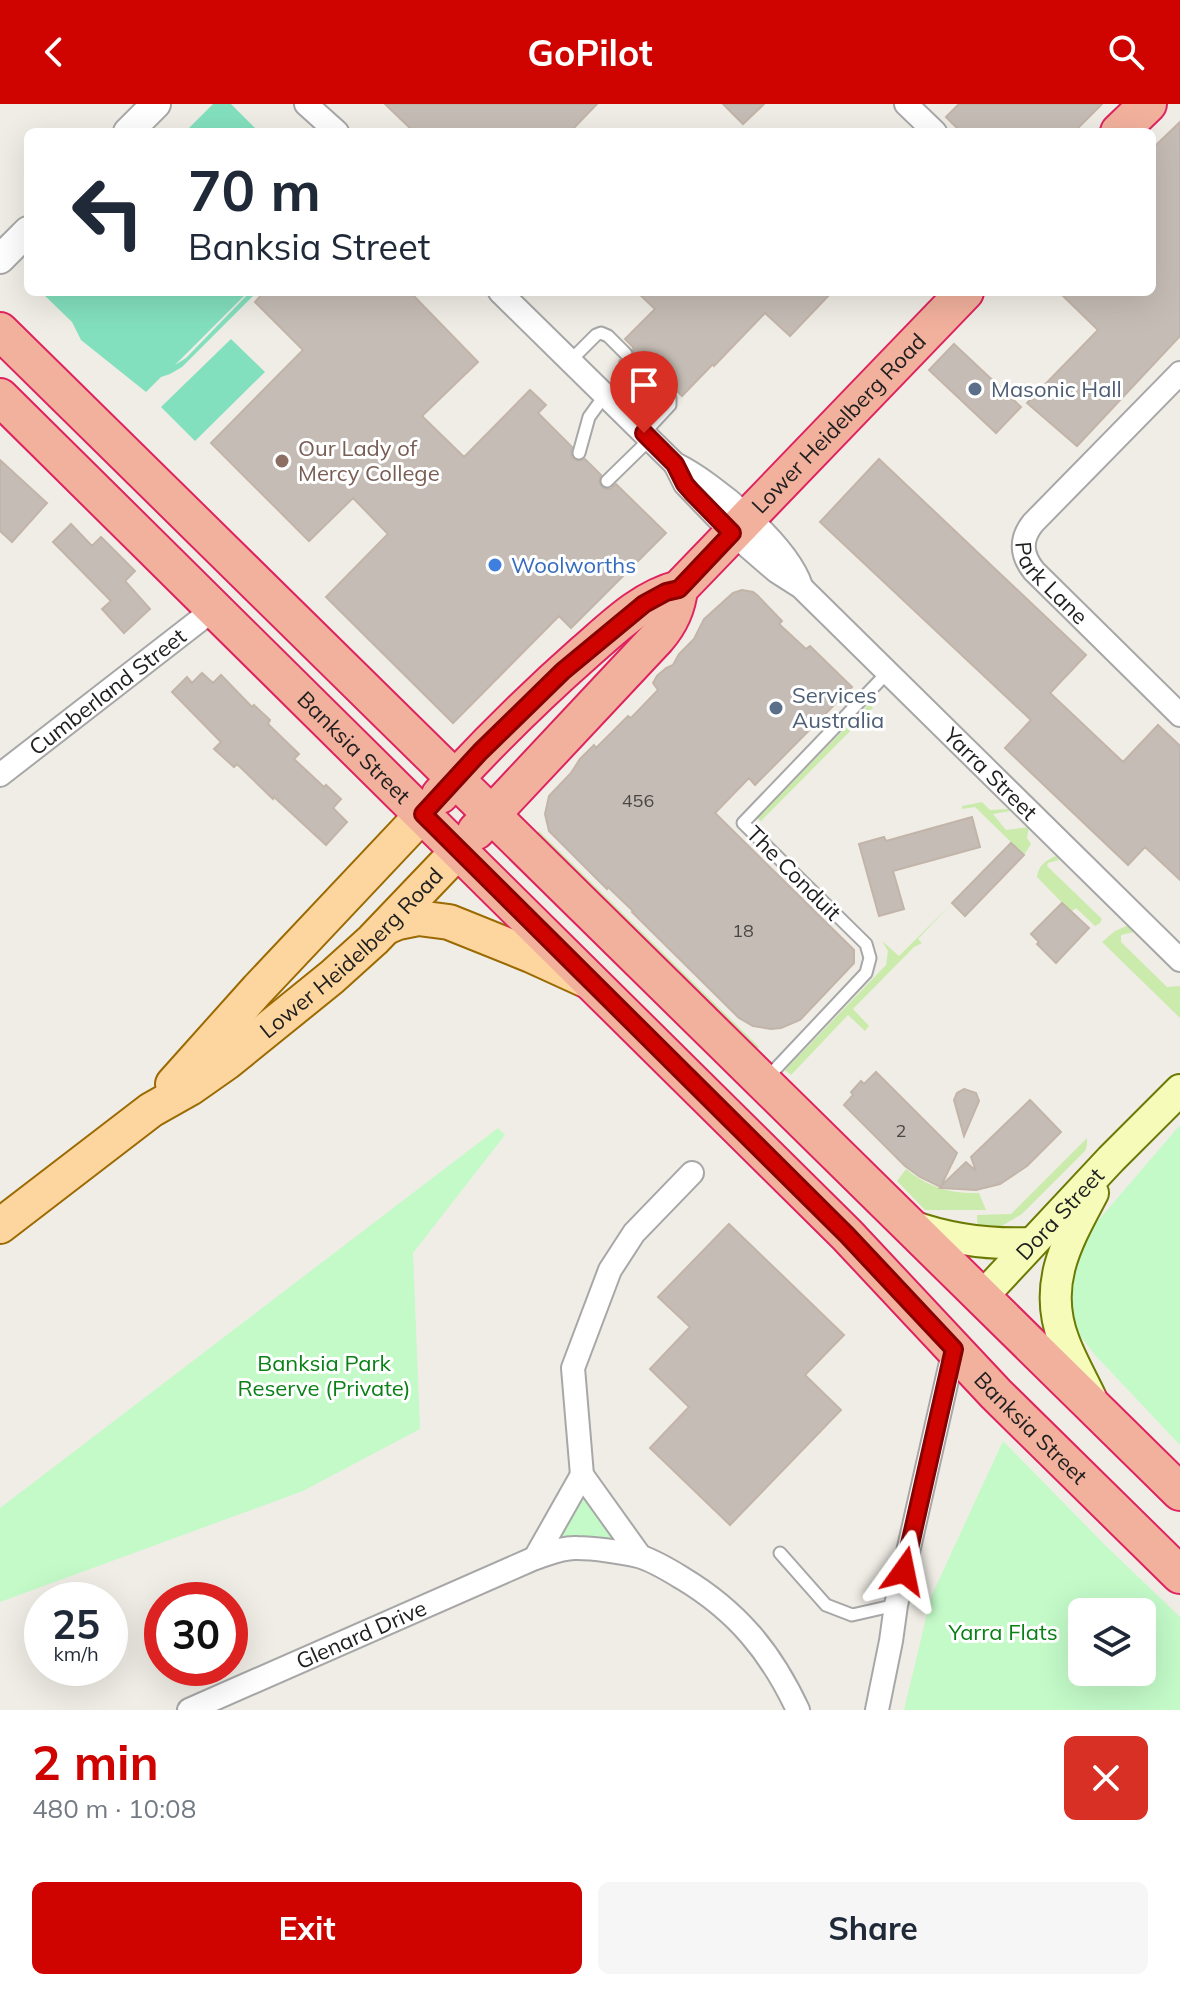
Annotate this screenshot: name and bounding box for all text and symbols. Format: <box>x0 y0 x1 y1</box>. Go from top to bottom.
icon: back <box>32 30 76 74</box>
text: GoPilot <box>527 30 653 75</box>
icon: search <box>1104 30 1148 74</box>
text: 70 m <box>188 155 321 225</box>
icon: left <box>56 160 160 264</box>
text: Banksia Street <box>188 224 430 269</box>
street label: Lower Heidelberg Road <box>745 327 932 519</box>
pin <box>610 351 678 433</box>
icon: arrive <box>622 363 666 407</box>
place label: Masonic Hall <box>991 375 1122 403</box>
marker: Masonic Hall <box>966 380 984 398</box>
place label: Our Lady of Mercy College <box>298 434 440 487</box>
marker: Our Lady of Mercy College <box>273 452 291 470</box>
street label: Park Lane <box>1009 540 1094 630</box>
place label: Woolworths <box>511 551 636 579</box>
marker: Woolworths <box>486 556 504 574</box>
street label: Cumberland Street <box>23 622 192 761</box>
place label: Services Australia <box>792 681 884 734</box>
street label: Banksia Street <box>291 685 417 810</box>
marker: Services Australia <box>767 699 785 717</box>
street label: Yarra Street <box>937 721 1044 826</box>
house number: 456 <box>622 789 654 812</box>
street label: The Conduit <box>741 820 847 926</box>
street label: Lower Heidelberg Road <box>254 862 449 1044</box>
house number: 18 <box>732 919 754 942</box>
house number: 2 <box>896 1119 906 1142</box>
street label: Dora Street <box>1010 1161 1110 1266</box>
park label: Banksia Park Reserve (Private) <box>237 1349 411 1402</box>
street label: Banksia Street <box>968 1366 1094 1490</box>
position arrow <box>862 1529 946 1613</box>
speed limit sign: 30 <box>144 1582 248 1686</box>
street label: Glenard Drive <box>292 1594 431 1675</box>
map controls <box>1068 1598 1156 1686</box>
button: layers <box>1068 1598 1156 1686</box>
text: 25 <box>52 1599 100 1649</box>
park label: Yarra Flats <box>947 1618 1058 1646</box>
text: km/h <box>53 1641 99 1666</box>
text: 2 min <box>32 1732 159 1792</box>
button: close <box>1064 1736 1148 1820</box>
text: 480 m · 10:08 <box>32 1792 196 1825</box>
button: Exit <box>32 1882 582 1974</box>
button: Share <box>598 1882 1148 1974</box>

